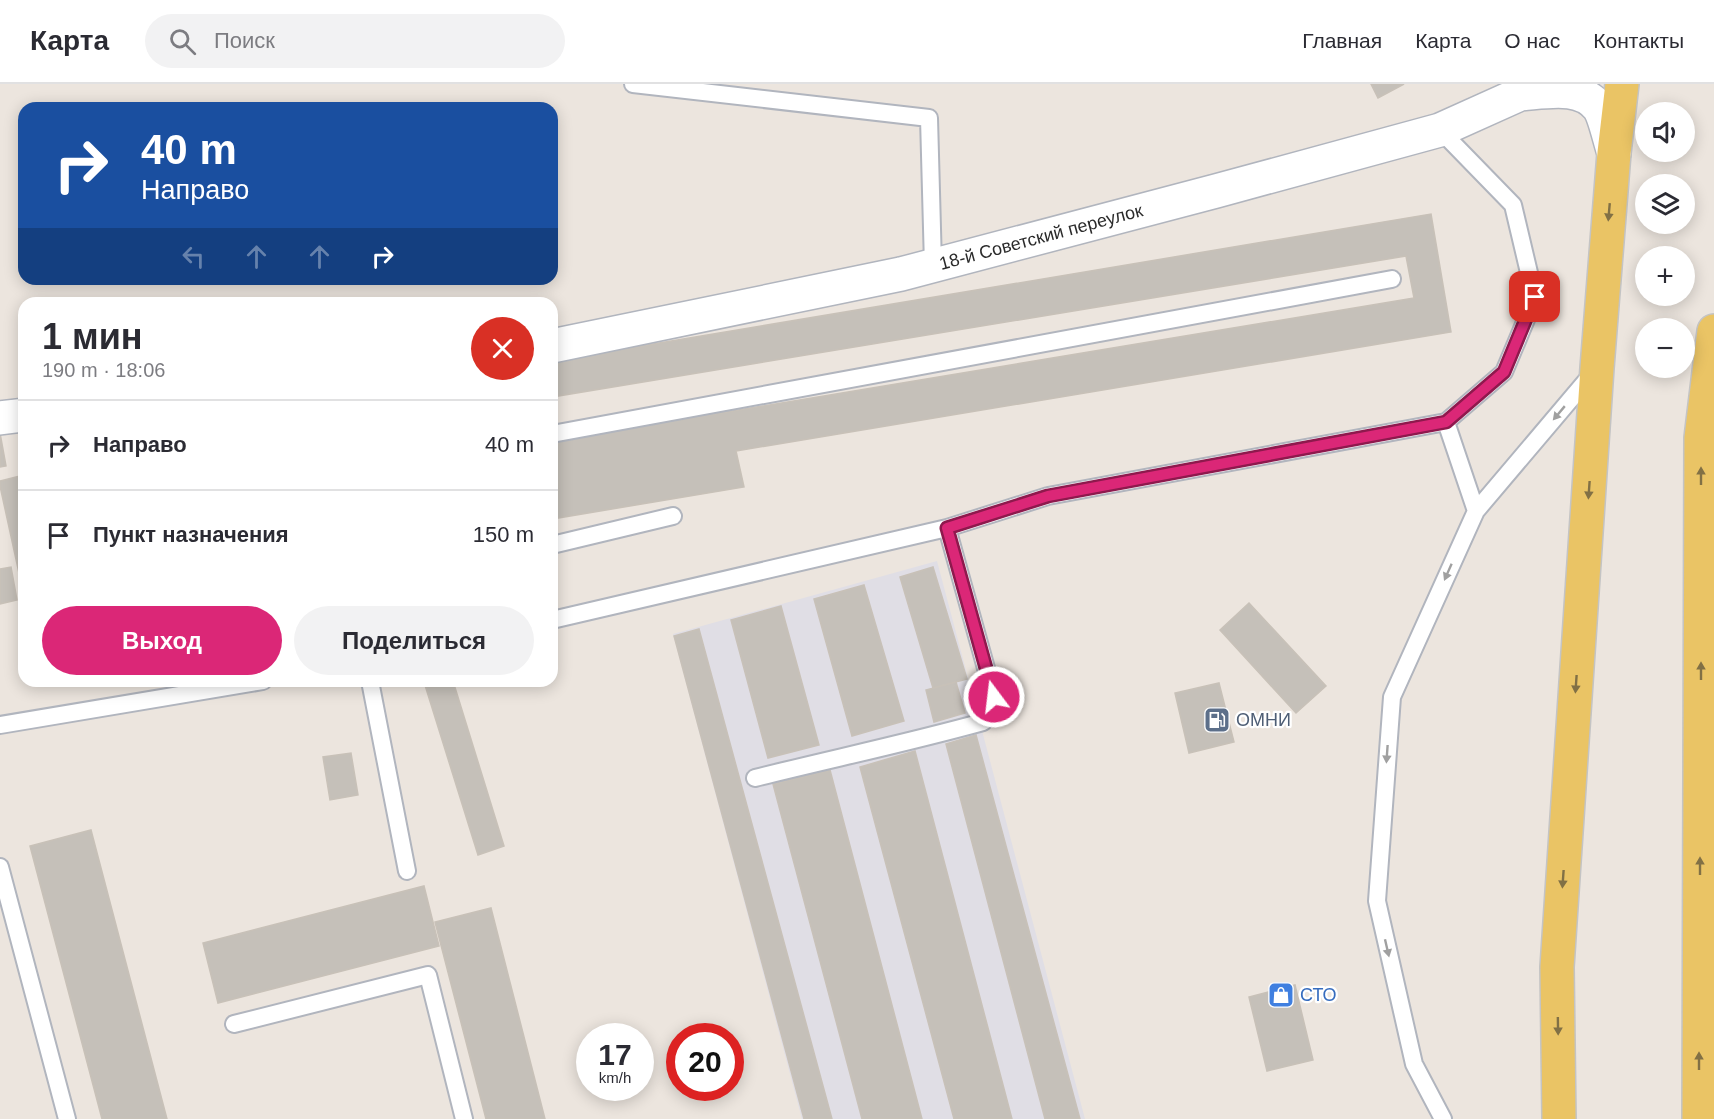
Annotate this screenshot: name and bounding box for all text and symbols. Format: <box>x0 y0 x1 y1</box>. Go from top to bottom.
search box <box>145 14 565 68</box>
text: Карта <box>30 25 109 56</box>
icon: search <box>166 25 199 58</box>
text: Поиск <box>214 28 275 53</box>
text: Главная <box>1302 29 1382 52</box>
text: Карта <box>1415 29 1471 52</box>
text: О нас <box>1504 29 1560 52</box>
text: Контакты <box>1593 29 1684 52</box>
map controls <box>1635 102 1695 378</box>
button: sound <box>1635 102 1695 162</box>
icon: right <box>42 126 120 204</box>
text: 40 m <box>141 126 237 173</box>
button: layers <box>1635 174 1695 234</box>
text: Направо <box>141 175 249 205</box>
street label: 18-й Советский переулок <box>937 200 1145 274</box>
one-way arrow <box>1604 202 1614 221</box>
icon: left <box>177 240 210 273</box>
icon: ahead <box>240 240 273 273</box>
icon: ahead <box>303 240 336 273</box>
icon: right <box>366 240 399 273</box>
button: + <box>1635 246 1695 306</box>
pin <box>1509 271 1560 322</box>
icon: arrive <box>1518 280 1551 313</box>
text: 1 мин <box>42 316 143 357</box>
button: close <box>471 317 534 380</box>
button: − <box>1635 318 1695 378</box>
text: 190 m · 18:06 <box>42 359 165 381</box>
one-way arrow <box>1553 405 1566 420</box>
icon: right <box>42 429 75 462</box>
text: Направо <box>93 432 187 457</box>
text: 40 m <box>485 432 534 457</box>
one-way arrow <box>1696 466 1706 485</box>
one-way arrow <box>1584 480 1593 499</box>
icon: arrive <box>42 519 75 552</box>
text: Пункт назначения <box>93 522 289 547</box>
text: 150 m <box>473 522 534 547</box>
one-way arrow <box>1444 563 1453 580</box>
button: Выход <box>42 606 282 675</box>
button: Поделиться <box>294 606 534 675</box>
one-way arrow <box>1696 661 1706 680</box>
position arrow <box>962 665 1026 729</box>
one-way arrow <box>1571 675 1581 694</box>
fuel station icon: ОМНИ <box>1202 705 1232 735</box>
place label: ОМНИ <box>1236 710 1291 730</box>
one-way arrow <box>1383 745 1392 764</box>
one-way arrow <box>1695 856 1705 875</box>
one-way arrow <box>1558 869 1568 888</box>
one-way arrow <box>1383 938 1392 957</box>
shop icon: СТО <box>1266 980 1296 1010</box>
place label: СТО <box>1300 985 1337 1005</box>
one-way arrow <box>1553 1016 1563 1035</box>
speed limit sign: 20 <box>666 1023 744 1101</box>
text: 17 <box>598 1038 632 1071</box>
one-way arrow <box>1694 1051 1704 1070</box>
text: km/h <box>599 1069 631 1086</box>

